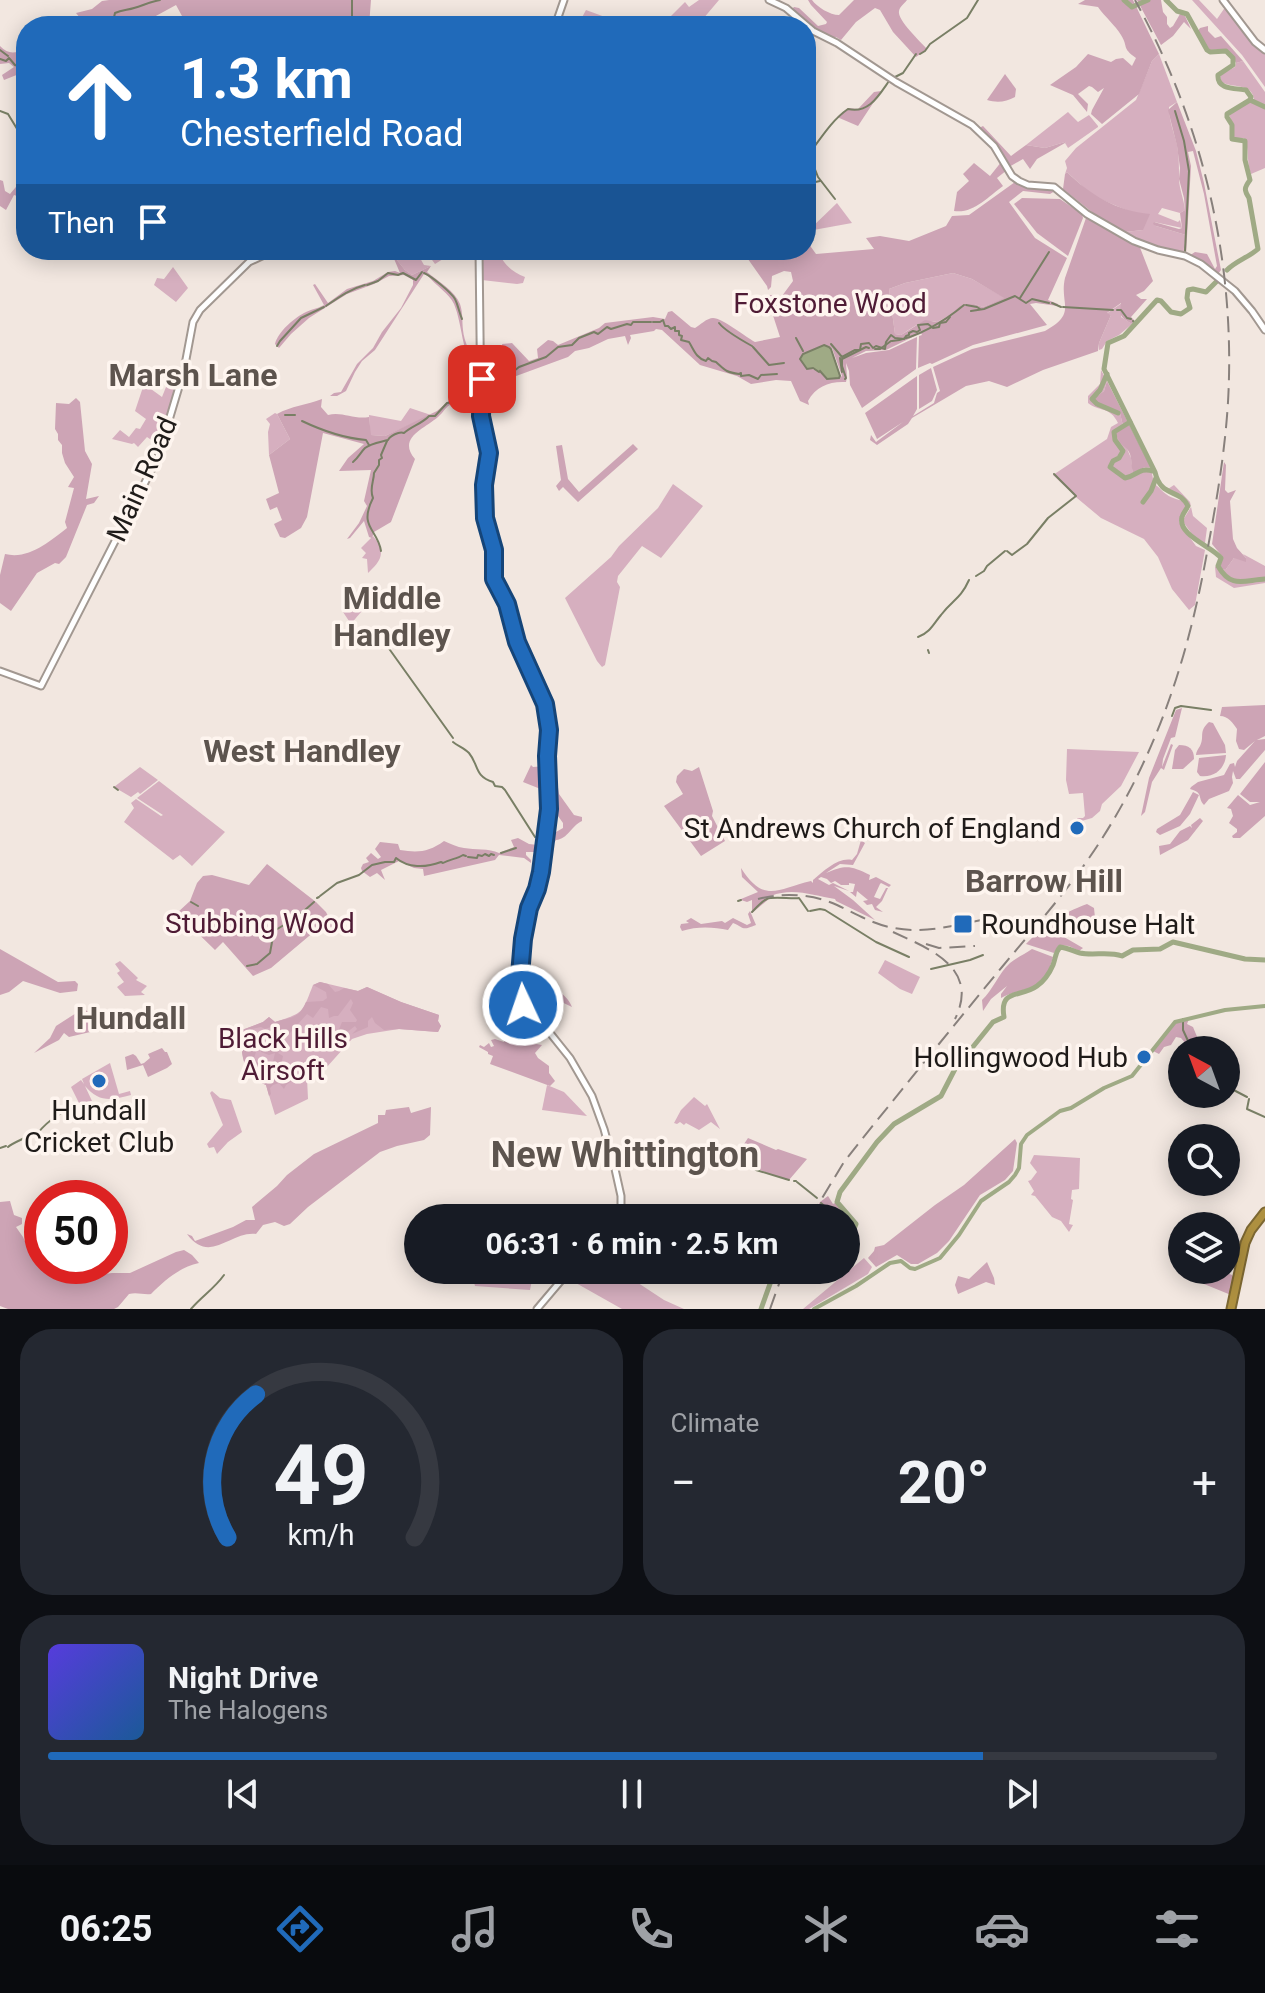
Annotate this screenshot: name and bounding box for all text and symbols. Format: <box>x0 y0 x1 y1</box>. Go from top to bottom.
text: 1.3 km <box>180 46 353 112</box>
icon: ahead <box>48 48 152 152</box>
text: Chesterfield Road <box>180 113 464 155</box>
icon: arrive <box>131 200 175 244</box>
text: Then <box>48 205 115 240</box>
park label: Foxstone Wood <box>733 287 927 320</box>
pin <box>448 345 516 413</box>
district label: Marsh Lane <box>109 356 277 394</box>
icon: arrive <box>460 357 504 401</box>
street label: Main Road <box>100 411 184 547</box>
district label: Middle Handley <box>333 579 452 654</box>
district label: West Handley <box>203 732 402 770</box>
place label: St Andrews Church of England <box>684 812 1061 845</box>
marker: St Andrews Church of England <box>1068 819 1086 837</box>
district label: Barrow Hill <box>965 862 1123 900</box>
park label: Stubbing Wood <box>165 907 355 940</box>
place label: Roundhouse Halt <box>981 908 1195 941</box>
marker: Roundhouse Halt <box>952 913 974 935</box>
position arrow <box>481 963 565 1047</box>
district label: Hundall <box>76 999 186 1037</box>
park label: Black Hills Airsoft <box>218 1022 348 1087</box>
north arrow <box>1168 1036 1240 1108</box>
map controls <box>1168 1036 1240 1284</box>
place label: Hollingwood Hub <box>914 1041 1128 1074</box>
marker: Hollingwood Hub <box>1135 1048 1153 1066</box>
marker: Hundall Cricket Club <box>90 1072 108 1090</box>
place label: Hundall Cricket Club <box>24 1094 174 1159</box>
button: search <box>1168 1124 1240 1196</box>
district label: New Whittington <box>491 1134 759 1176</box>
speed limit sign: 50 <box>24 1180 128 1284</box>
button: layers <box>1168 1212 1240 1284</box>
text: 06:31 · 6 min · 2.5 km <box>485 1226 779 1261</box>
text: Climate <box>671 1408 759 1438</box>
text: 49 <box>274 1427 369 1524</box>
text: 20° <box>898 1447 990 1518</box>
text: − <box>671 1457 696 1509</box>
text: + <box>1192 1457 1217 1509</box>
text: km/h <box>288 1518 355 1552</box>
text: Night Drive <box>168 1660 318 1695</box>
text: The Halogens <box>168 1695 328 1725</box>
icon: previous <box>221 1772 265 1816</box>
icon: pause <box>610 1772 654 1816</box>
icon: next <box>1000 1772 1044 1816</box>
icon: directions <box>272 1901 328 1957</box>
icon: music <box>447 1901 503 1957</box>
icon: phone <box>623 1901 679 1957</box>
icon: climate <box>798 1901 854 1957</box>
icon: car <box>974 1901 1030 1957</box>
icon: filters <box>1149 1901 1205 1957</box>
text: 06:25 <box>60 1908 152 1950</box>

